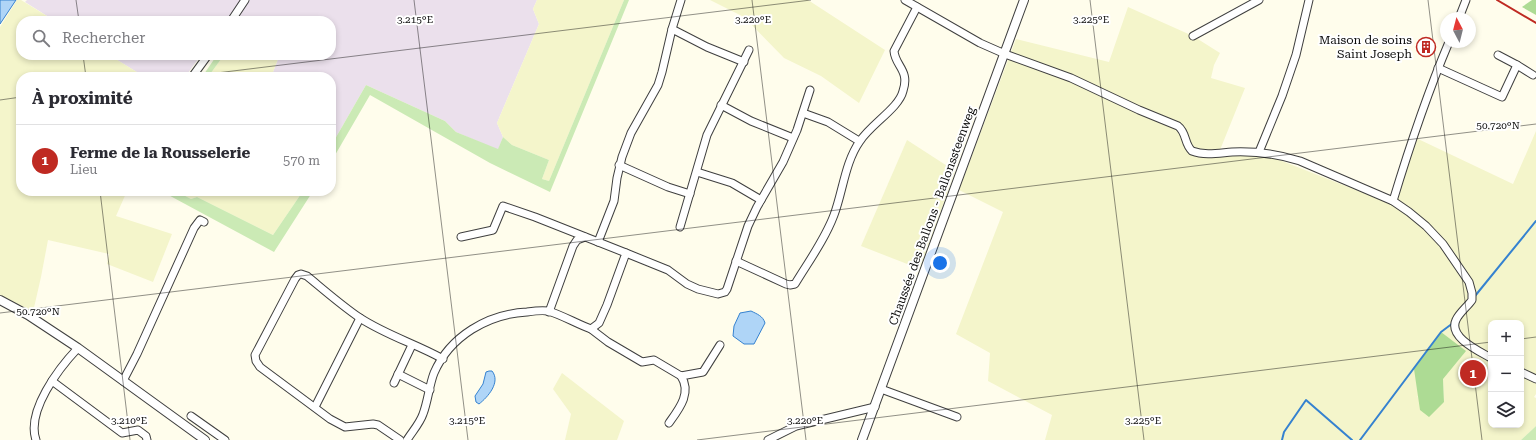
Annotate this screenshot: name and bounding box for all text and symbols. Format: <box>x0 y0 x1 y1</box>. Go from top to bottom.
north arrow <box>1440 12 1476 48</box>
text: 3.215°E <box>397 14 433 25</box>
text: 3.220°E <box>735 14 771 25</box>
text: 3.225°E <box>1073 14 1109 25</box>
search box <box>16 16 336 60</box>
icon: search <box>30 27 52 49</box>
text: Rechercher <box>62 29 145 47</box>
place label: Maison de soins Saint Joseph <box>1319 33 1412 61</box>
building icon: Maison de soins Saint Joseph <box>1415 36 1437 58</box>
text: À proximité <box>32 88 133 108</box>
street label: Chaussée des Ballons - Ballonssteenweg <box>886 105 978 327</box>
text: 50.720°N <box>1476 120 1520 131</box>
text: Ferme de la Rousselerie <box>70 144 250 162</box>
text: 1 <box>41 153 49 168</box>
text: 570 m <box>283 153 320 168</box>
text: Lieu <box>70 162 97 177</box>
your location <box>930 253 950 273</box>
text: 50.720°N <box>16 306 60 317</box>
map controls <box>1488 320 1524 428</box>
button: + <box>1488 320 1524 356</box>
button: − <box>1488 356 1524 392</box>
pin: 1 <box>1460 358 1486 388</box>
button: layers <box>1488 392 1524 428</box>
text: 3.210°E <box>111 415 147 426</box>
text: 3.215°E <box>449 415 485 426</box>
text: 3.220°E <box>787 415 823 426</box>
text: 3.225°E <box>1125 415 1161 426</box>

